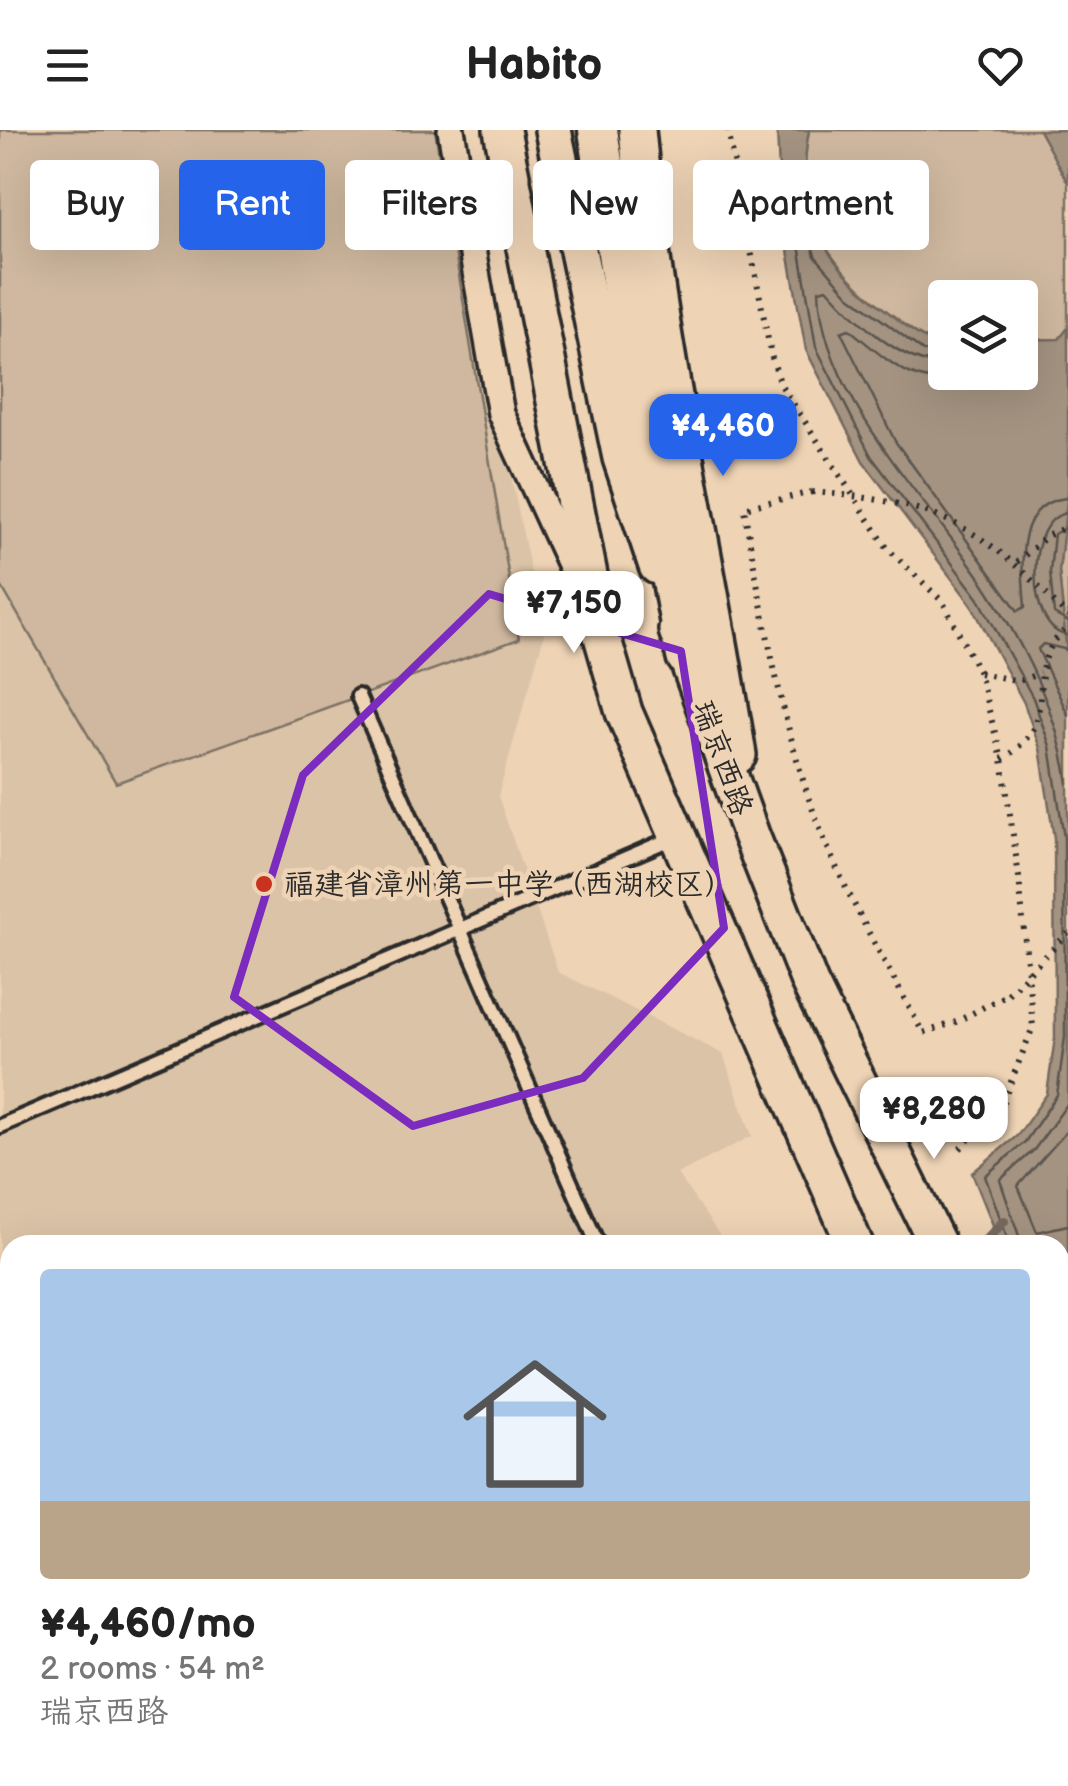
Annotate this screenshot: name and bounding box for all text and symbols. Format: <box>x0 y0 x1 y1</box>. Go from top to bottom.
icon: menu <box>40 38 95 93</box>
text: Habito <box>466 38 602 93</box>
icon: heart <box>973 38 1028 93</box>
chip: Buy <box>30 160 159 250</box>
chip: Rent <box>179 160 325 250</box>
chip: Filters <box>345 160 513 250</box>
chip: New <box>533 160 673 250</box>
chip: Apartment <box>693 160 929 250</box>
map controls <box>928 280 1038 390</box>
button: layers <box>928 280 1038 390</box>
pin: ¥4,460 <box>642 394 804 479</box>
text: ¥4,460 <box>671 407 775 446</box>
pin: ¥7,150 <box>493 571 655 656</box>
text: ¥7,150 <box>526 584 622 623</box>
street label: 瑞京西路 <box>685 696 759 821</box>
place label: 福建省漳州第一中学（西湖校区） <box>284 867 734 903</box>
marker: 福建省漳州第一中学（西湖校区） <box>253 873 275 895</box>
pin: ¥8,280 <box>853 1077 1015 1162</box>
text: ¥8,280 <box>882 1090 986 1129</box>
icon: home <box>445 1334 625 1514</box>
text: ¥4,460/mo <box>40 1599 256 1650</box>
text: 2 rooms · 54 m² <box>40 1650 265 1689</box>
text: 瑞京西路 <box>40 1693 168 1732</box>

